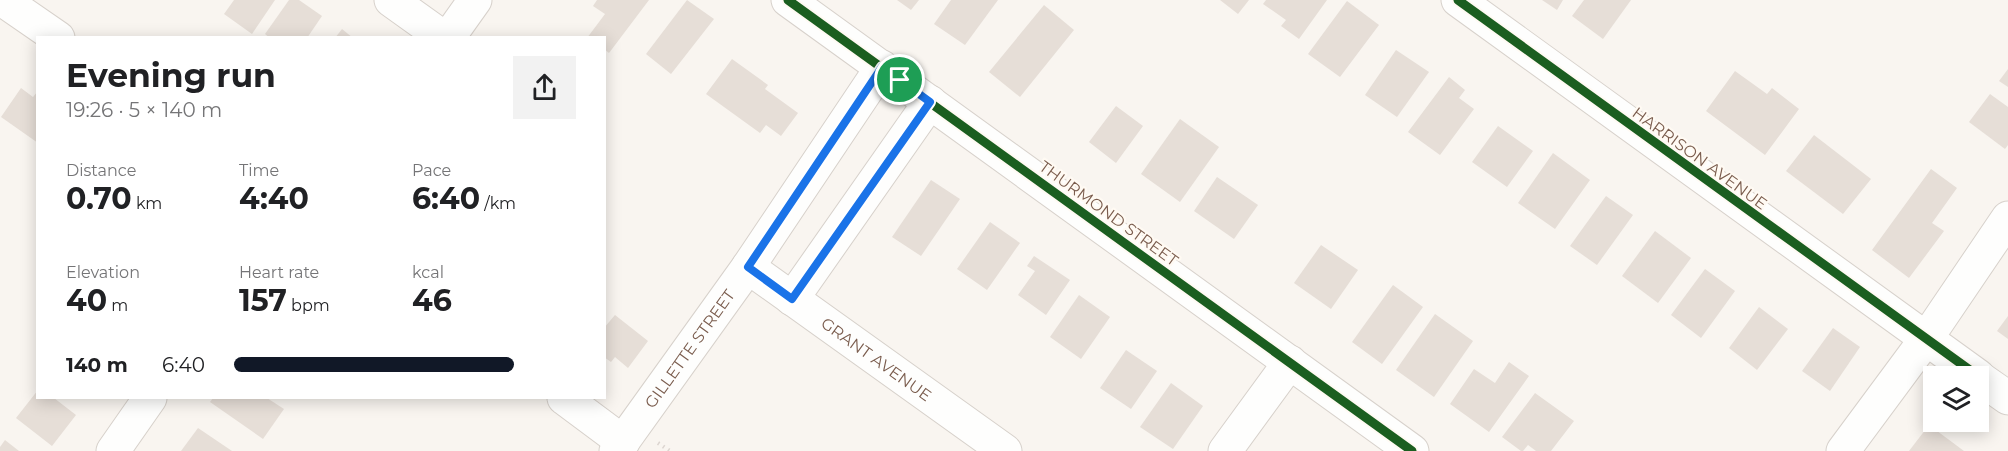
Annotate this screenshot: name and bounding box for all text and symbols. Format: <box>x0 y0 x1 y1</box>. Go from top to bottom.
pin <box>874 54 925 105</box>
text: Evening run <box>66 55 276 95</box>
button: share <box>513 56 576 119</box>
icon: arrive <box>883 63 916 96</box>
text: 19:26 · 5 × 140 m <box>66 98 222 122</box>
street label: HARRISON AVENUE <box>1629 103 1771 214</box>
street label: THURMOND STREET <box>1036 157 1182 271</box>
text: Distance <box>66 161 136 180</box>
text: Time <box>239 161 279 180</box>
text: Pace <box>412 161 451 180</box>
text: 0.70 <box>66 180 132 217</box>
text: 4:40 <box>239 180 309 217</box>
text: 6:40 <box>412 180 480 217</box>
text: km <box>132 194 162 213</box>
text: /km <box>480 194 516 213</box>
text: Elevation <box>66 263 140 282</box>
text: Heart rate <box>239 263 319 282</box>
text: kcal <box>412 263 444 282</box>
text: 40 <box>66 282 107 319</box>
text: 157 <box>239 282 287 319</box>
text: 46 <box>412 282 452 319</box>
street label: GILLETTE STREET <box>641 285 739 412</box>
text: m <box>107 296 128 315</box>
text: bpm <box>287 296 330 315</box>
street label: GRANT AVENUE <box>817 314 935 405</box>
text: 140 m <box>66 353 128 377</box>
text: 6:40 <box>162 353 205 377</box>
map controls <box>1923 366 1989 432</box>
button: layers <box>1923 366 1989 432</box>

